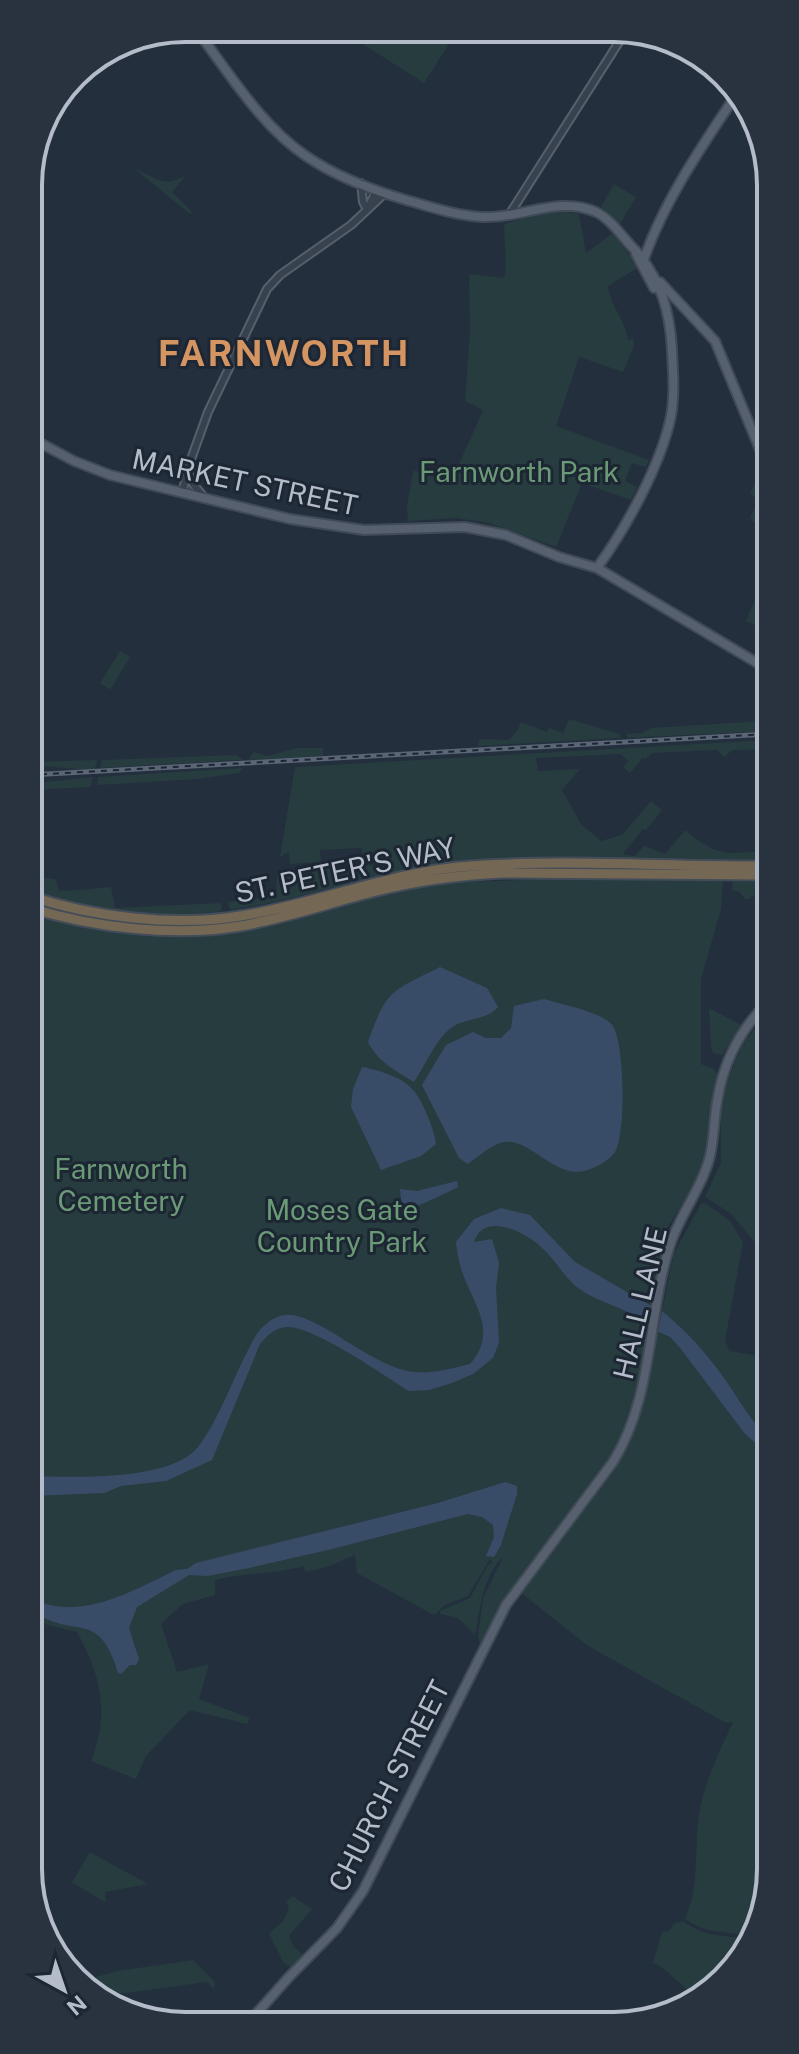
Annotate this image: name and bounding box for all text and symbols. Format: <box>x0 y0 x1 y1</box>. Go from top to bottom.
district label: FARNWORTH <box>158 332 410 374</box>
street label: MARKET STREET <box>129 441 361 522</box>
park label: Farnworth Park <box>419 455 619 488</box>
street label: ST. PETER'S WAY <box>232 830 458 909</box>
park label: Farnworth Cemetery <box>54 1152 188 1217</box>
park label: Moses Gate Country Park <box>257 1193 427 1258</box>
street label: HALL LANE <box>606 1223 673 1382</box>
street label: CHURCH STREET <box>321 1675 456 1897</box>
north arrow <box>24 1950 104 2030</box>
text: N <box>62 1990 92 2021</box>

